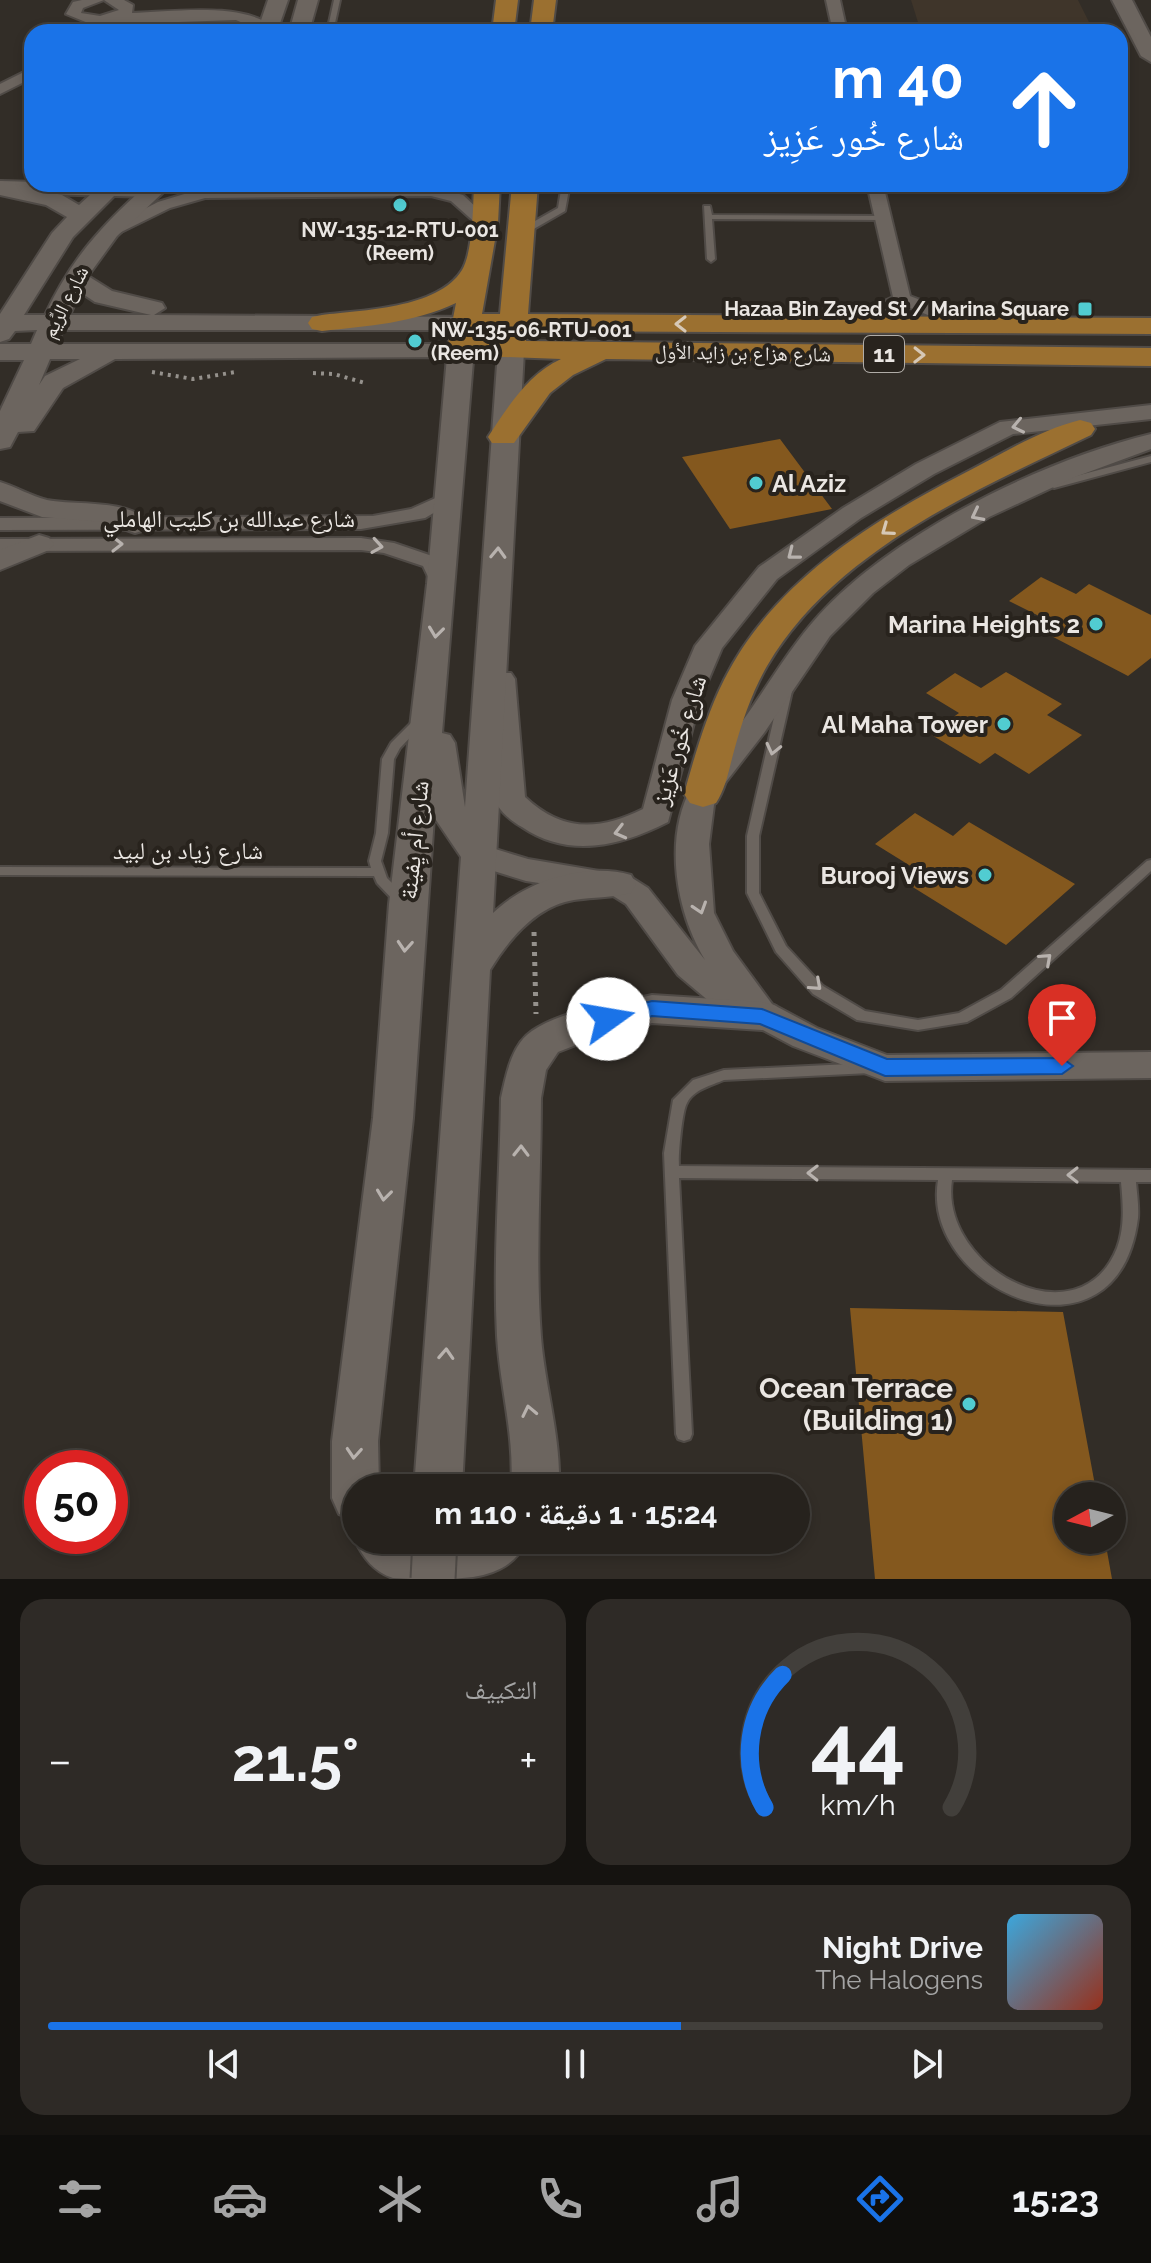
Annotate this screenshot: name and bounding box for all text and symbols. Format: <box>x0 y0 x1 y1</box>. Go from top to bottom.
text: 40 m <box>832 45 964 111</box>
icon: ahead <box>992 56 1096 160</box>
text: شارع خُور عَزِيز <box>764 116 964 158</box>
marker: NW-135-12-RTU-001 (Reem) <box>391 196 409 214</box>
place label: NW-135-12-RTU-001 (Reem) <box>301 218 499 265</box>
street label: شارع الرِّيم <box>37 262 95 343</box>
place label: Hazaa Bin Zayed St / Marina Square <box>724 297 1069 321</box>
marker: Hazaa Bin Zayed St / Marina Square <box>1076 300 1094 318</box>
one-way arrow <box>674 315 687 333</box>
place label: NW-135-06-RTU-001 (Reem) <box>431 318 632 365</box>
marker: NW-135-06-RTU-001 (Reem) <box>406 332 424 350</box>
road number: 11 <box>864 336 904 372</box>
street label: شارع هزاع بن زايد الأول <box>655 339 831 368</box>
one-way arrow <box>913 346 926 364</box>
one-way arrow <box>1012 417 1025 434</box>
place label: Al Aziz <box>772 469 846 498</box>
marker: Al Aziz <box>747 474 765 492</box>
street label: شارع عبدالله بن كليب الهاملي <box>103 504 355 538</box>
one-way arrow <box>970 505 985 520</box>
one-way arrow <box>881 521 896 535</box>
one-way arrow <box>111 535 124 553</box>
one-way arrow <box>370 537 384 554</box>
one-way arrow <box>787 544 802 558</box>
one-way arrow <box>490 546 507 559</box>
place label: Marina Heights 2 <box>888 610 1080 639</box>
marker: Marina Heights 2 <box>1087 615 1105 633</box>
one-way arrow <box>428 626 445 639</box>
street label: شارع خُور عَزِيز <box>645 672 716 810</box>
place label: Al Maha Tower <box>822 710 988 739</box>
marker: Al Maha Tower <box>995 715 1013 733</box>
one-way arrow <box>765 741 782 755</box>
street label: شارع أم يِفينة <box>393 779 437 901</box>
one-way arrow <box>613 822 627 839</box>
street label: شارع زياد بن لبيد <box>113 836 263 866</box>
place label: Burooj Views <box>820 861 969 890</box>
marker: Burooj Views <box>976 866 994 884</box>
one-way arrow <box>690 900 706 914</box>
one-way arrow <box>397 940 414 953</box>
one-way arrow <box>1036 954 1051 968</box>
one-way arrow <box>807 976 821 991</box>
position arrow <box>566 977 650 1061</box>
pin <box>1028 984 1096 1066</box>
icon: arrive <box>1040 996 1084 1040</box>
one-way arrow <box>512 1144 530 1157</box>
one-way arrow <box>806 1164 819 1182</box>
one-way arrow <box>1066 1166 1079 1184</box>
one-way arrow <box>376 1189 393 1202</box>
one-way arrow <box>437 1347 454 1360</box>
place label: Ocean Terrace (Building 1) <box>759 1372 953 1437</box>
marker: Ocean Terrace (Building 1) <box>960 1395 978 1413</box>
one-way arrow <box>521 1404 538 1418</box>
one-way arrow <box>346 1447 363 1460</box>
speed limit sign: 50 <box>24 1450 128 1554</box>
north arrow <box>1054 1482 1126 1554</box>
map controls <box>1054 1482 1126 1554</box>
text: 15:24 · 1 دقيقة · 110 m <box>434 1496 718 1531</box>
text: التكييف <box>465 1675 538 1705</box>
text: 44 <box>811 1696 906 1793</box>
text: 21.5° <box>232 1725 359 1795</box>
text: − <box>48 1735 72 1786</box>
text: + <box>519 1735 538 1786</box>
text: km/h <box>821 1788 896 1822</box>
text: Night Drive <box>822 1930 983 1965</box>
text: The Halogens <box>815 1965 983 1995</box>
icon: previous <box>202 2042 246 2086</box>
icon: pause <box>553 2042 597 2086</box>
icon: next <box>905 2042 949 2086</box>
icon: filters <box>52 2171 108 2227</box>
icon: car <box>212 2171 268 2227</box>
icon: climate <box>372 2171 428 2227</box>
icon: phone <box>532 2171 588 2227</box>
icon: music <box>692 2171 748 2227</box>
icon: directions <box>852 2171 908 2227</box>
text: 15:23 <box>1012 2178 1099 2220</box>

